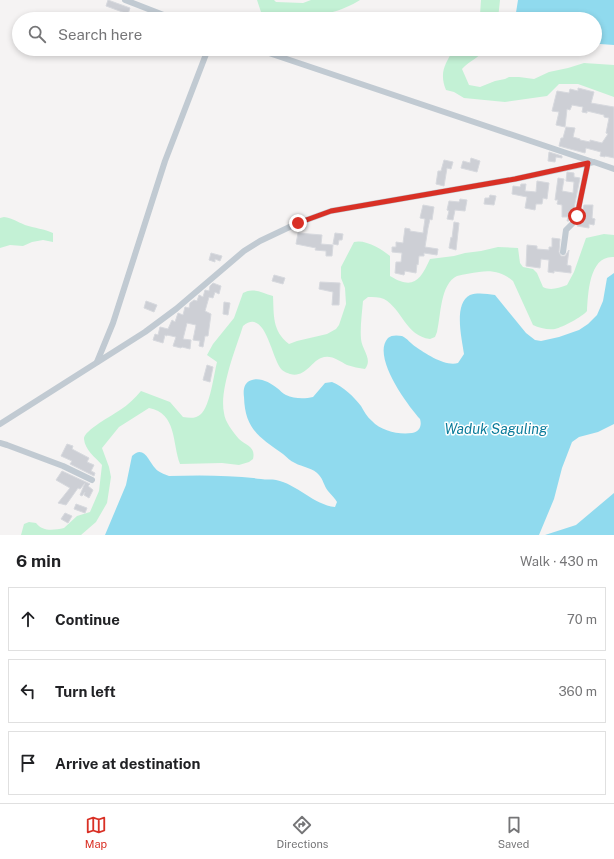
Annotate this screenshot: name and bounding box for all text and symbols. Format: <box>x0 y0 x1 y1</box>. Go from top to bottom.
search box <box>12 12 602 56</box>
icon: search <box>26 23 48 45</box>
text: Search here <box>58 26 142 43</box>
route start <box>568 207 586 225</box>
route end <box>289 214 307 232</box>
water label: Waduk Saguling <box>445 421 548 437</box>
text: 6 min <box>16 551 61 571</box>
text: Walk · 430 m <box>520 554 598 569</box>
icon: ahead <box>17 608 39 630</box>
text: Continue <box>55 611 120 628</box>
text: 70 m <box>567 612 597 627</box>
icon: left <box>17 680 39 702</box>
text: Turn left <box>55 683 116 700</box>
text: 360 m <box>559 684 597 699</box>
icon: arrive <box>17 752 39 774</box>
text: Arrive at destination <box>55 755 200 772</box>
tab: Map <box>85 814 107 850</box>
tab: Directions <box>277 814 328 850</box>
tab: Saved <box>498 814 529 850</box>

